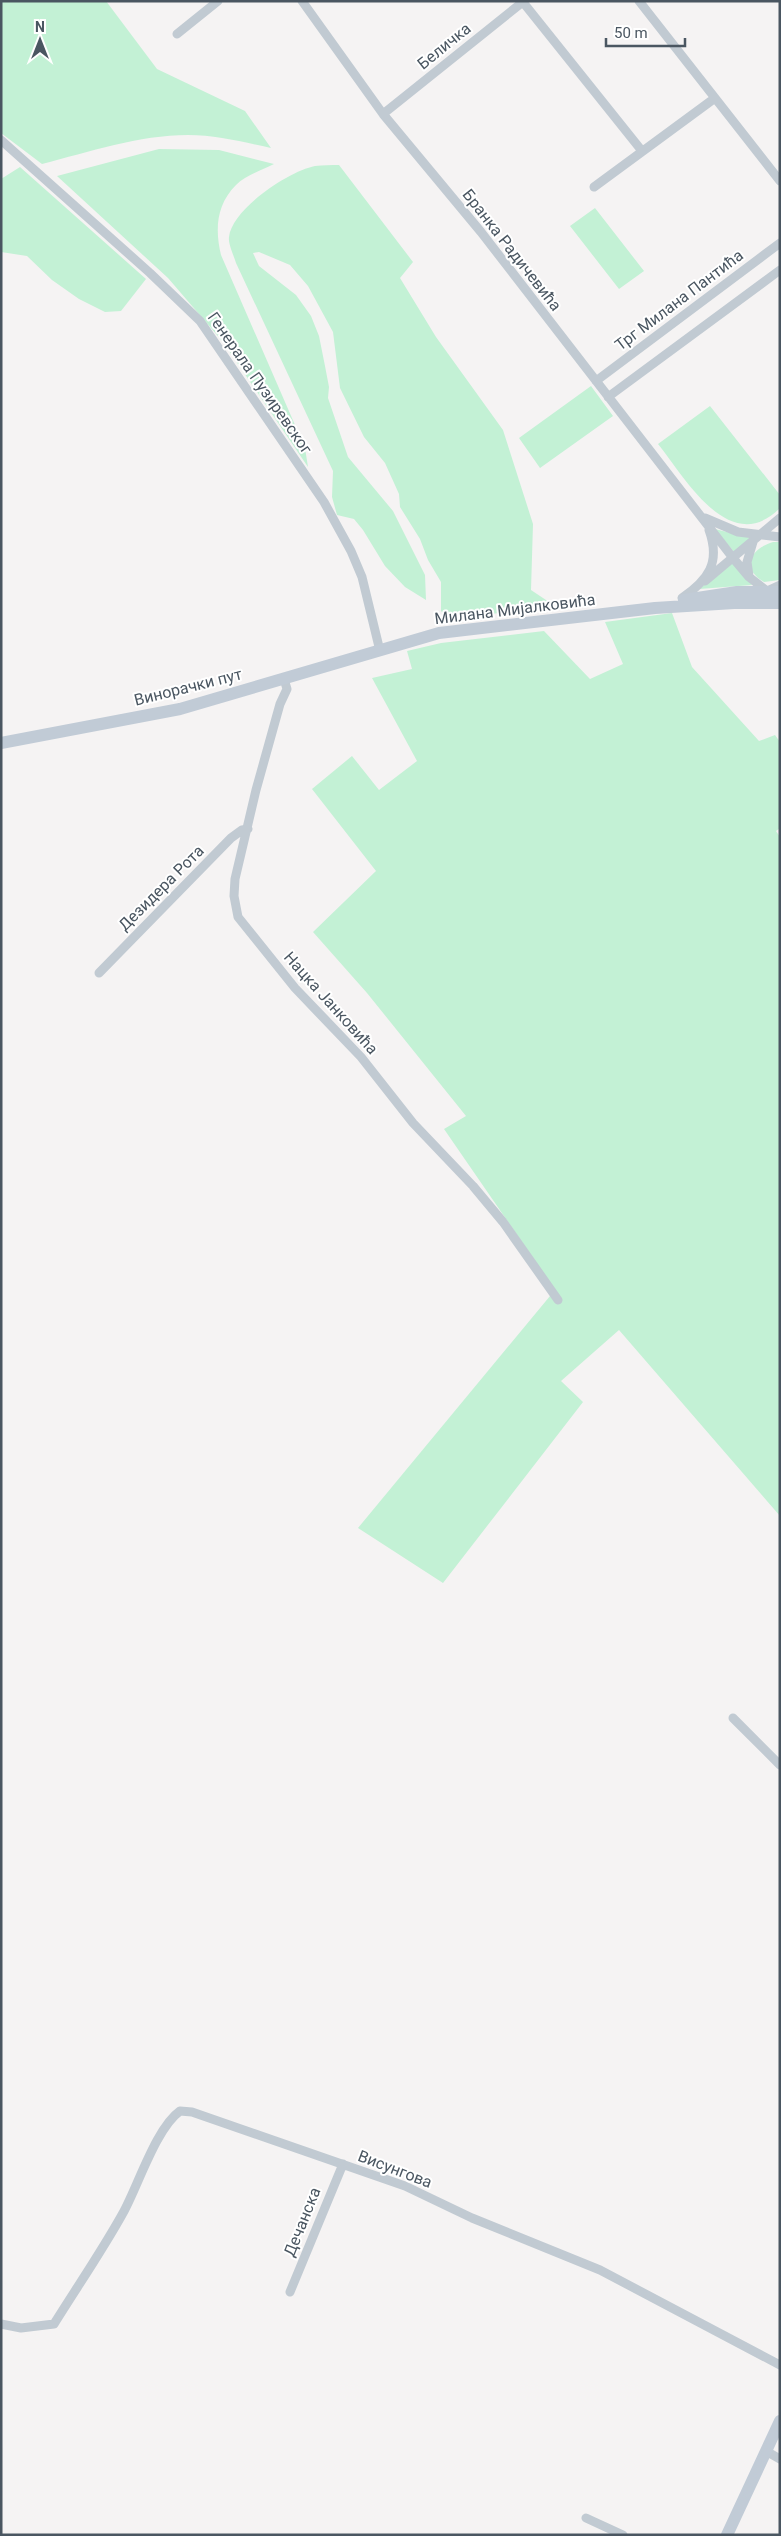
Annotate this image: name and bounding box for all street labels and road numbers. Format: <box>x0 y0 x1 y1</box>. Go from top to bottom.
street label: Беличка <box>413 19 475 73</box>
street label: Бранка Радичевића <box>459 185 565 315</box>
street label: Трг Милана Пантића <box>611 246 747 354</box>
street label: Генерала Пузиревског <box>204 308 316 458</box>
street label: Милана Мијалковића <box>434 590 596 628</box>
street label: Винорачки пут <box>132 664 244 710</box>
street label: Дезидера Рота <box>114 841 208 935</box>
street label: Нацка Јанковића <box>280 948 382 1058</box>
street label: Висунгова <box>355 2146 435 2192</box>
street label: Дечанска <box>280 2185 324 2259</box>

